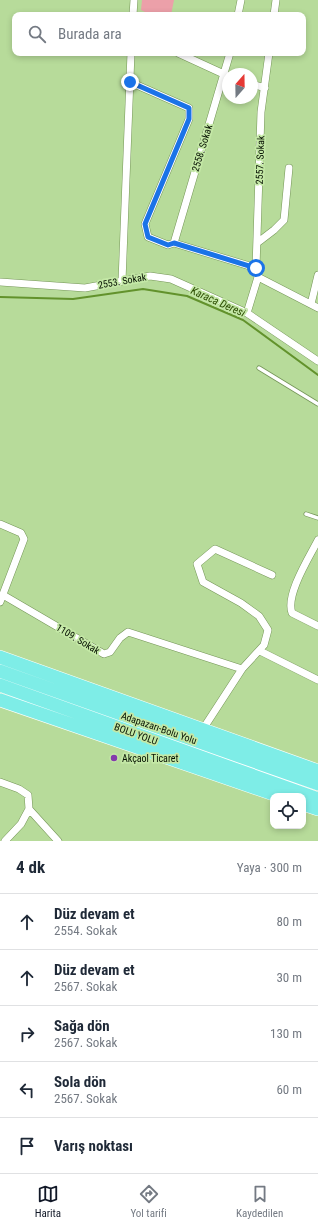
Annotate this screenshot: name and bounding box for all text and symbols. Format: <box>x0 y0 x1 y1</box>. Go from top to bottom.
search box <box>12 12 306 56</box>
icon: search <box>26 23 48 45</box>
text: Burada ara <box>58 25 122 43</box>
north arrow <box>222 68 258 104</box>
route end <box>121 73 139 91</box>
street label: 2558. Sokak <box>190 123 215 173</box>
street label: 2557. Sokak <box>254 135 266 185</box>
route start <box>247 259 265 277</box>
street label: 2553. Sokak <box>97 271 147 291</box>
water label: Karaca Deresi <box>189 284 248 320</box>
street label: 1109. Sokak <box>54 622 102 657</box>
street label: Adapazarı-Bolu Yolu <box>120 710 198 746</box>
street label: BOLU YOLU <box>113 721 159 747</box>
marker: Akçaol Ticaret <box>109 753 119 763</box>
place label: Akçaol Ticaret <box>122 753 179 764</box>
map controls <box>270 793 306 829</box>
button: locate <box>270 793 306 829</box>
text: 4 dk <box>16 857 45 877</box>
text: Yaya · 300 m <box>237 860 302 875</box>
text: Düz devam et <box>54 905 135 923</box>
icon: ahead <box>16 911 38 933</box>
text: 80 m <box>276 914 302 929</box>
text: 2554. Sokak <box>54 923 117 938</box>
text: Düz devam et <box>54 961 135 979</box>
icon: ahead <box>16 967 38 989</box>
text: 30 m <box>276 970 302 985</box>
text: 2567. Sokak <box>54 979 117 994</box>
text: Sağa dön <box>54 1017 110 1035</box>
icon: right <box>16 1023 38 1045</box>
text: 130 m <box>270 1026 302 1041</box>
text: 2567. Sokak <box>54 1035 117 1050</box>
text: Sola dön <box>54 1073 106 1091</box>
icon: left <box>16 1079 38 1101</box>
text: 60 m <box>276 1082 302 1097</box>
text: 2567. Sokak <box>54 1091 117 1106</box>
icon: arrive <box>16 1135 38 1157</box>
text: Varış noktası <box>54 1137 133 1155</box>
tab: Harita <box>35 1183 61 1220</box>
tab: Yol tarifi <box>130 1183 167 1220</box>
tab: Kaydedilen <box>236 1183 283 1220</box>

